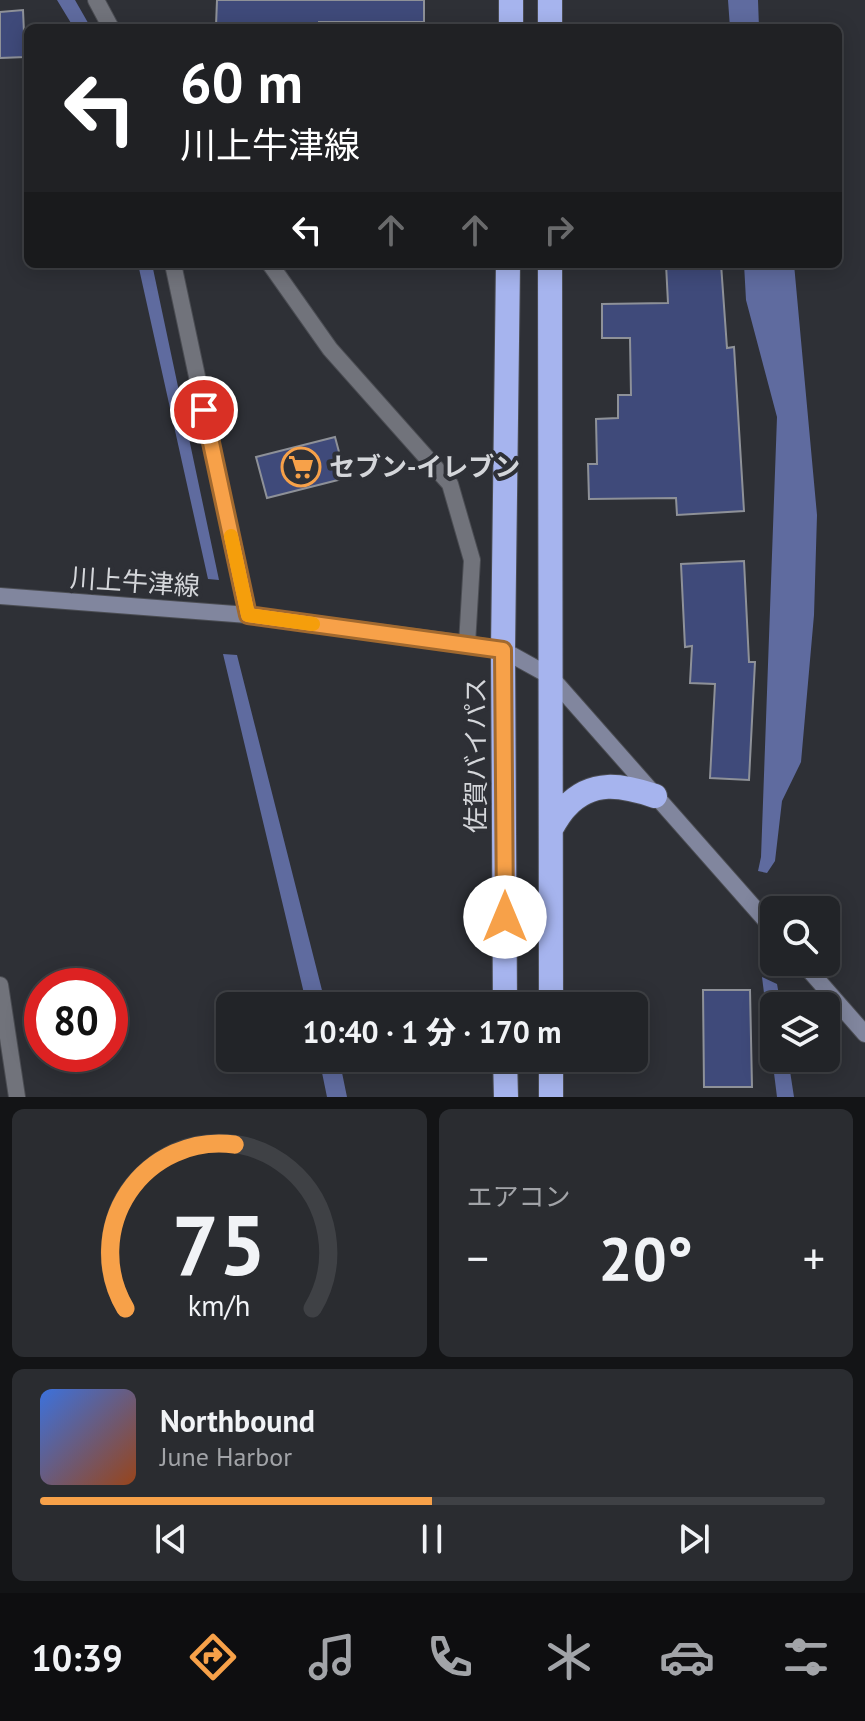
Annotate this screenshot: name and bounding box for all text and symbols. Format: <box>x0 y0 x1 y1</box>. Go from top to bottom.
text: 60 m <box>180 46 303 118</box>
icon: left <box>48 56 152 160</box>
text: 川上牛津線 <box>180 121 360 168</box>
icon: left <box>285 208 329 252</box>
icon: ahead <box>369 208 413 252</box>
icon: ahead <box>453 208 497 252</box>
icon: right <box>537 208 581 252</box>
pin <box>170 376 238 444</box>
icon: arrive <box>182 388 226 432</box>
supermarket icon: セブン-イレブン <box>280 446 322 488</box>
place label: セブン-イレブン <box>329 450 520 483</box>
street label: 川上牛津線 <box>69 561 201 602</box>
street label: 佐賀バイパス <box>459 677 492 833</box>
position arrow <box>463 875 547 959</box>
map controls <box>760 896 840 1072</box>
button: search <box>760 896 840 976</box>
speed limit sign: 80 <box>24 968 128 1072</box>
button: layers <box>760 992 840 1072</box>
text: 10:40 · 1 分 · 170 m <box>302 1012 562 1051</box>
text: エアコン <box>467 1180 571 1213</box>
text: 75 <box>172 1190 266 1298</box>
text: 20° <box>599 1219 693 1297</box>
text: − <box>467 1229 489 1286</box>
text: + <box>803 1229 825 1286</box>
text: km/h <box>188 1287 251 1324</box>
text: Northbound <box>160 1401 315 1440</box>
text: June Harbor <box>160 1440 292 1473</box>
icon: previous <box>149 1517 193 1561</box>
icon: pause <box>410 1517 454 1561</box>
icon: next <box>672 1517 716 1561</box>
icon: directions <box>185 1629 241 1685</box>
icon: music <box>304 1629 360 1685</box>
icon: phone <box>422 1629 478 1685</box>
icon: climate <box>541 1629 597 1685</box>
icon: car <box>659 1629 715 1685</box>
icon: filters <box>778 1629 834 1685</box>
text: 10:39 <box>31 1634 123 1681</box>

